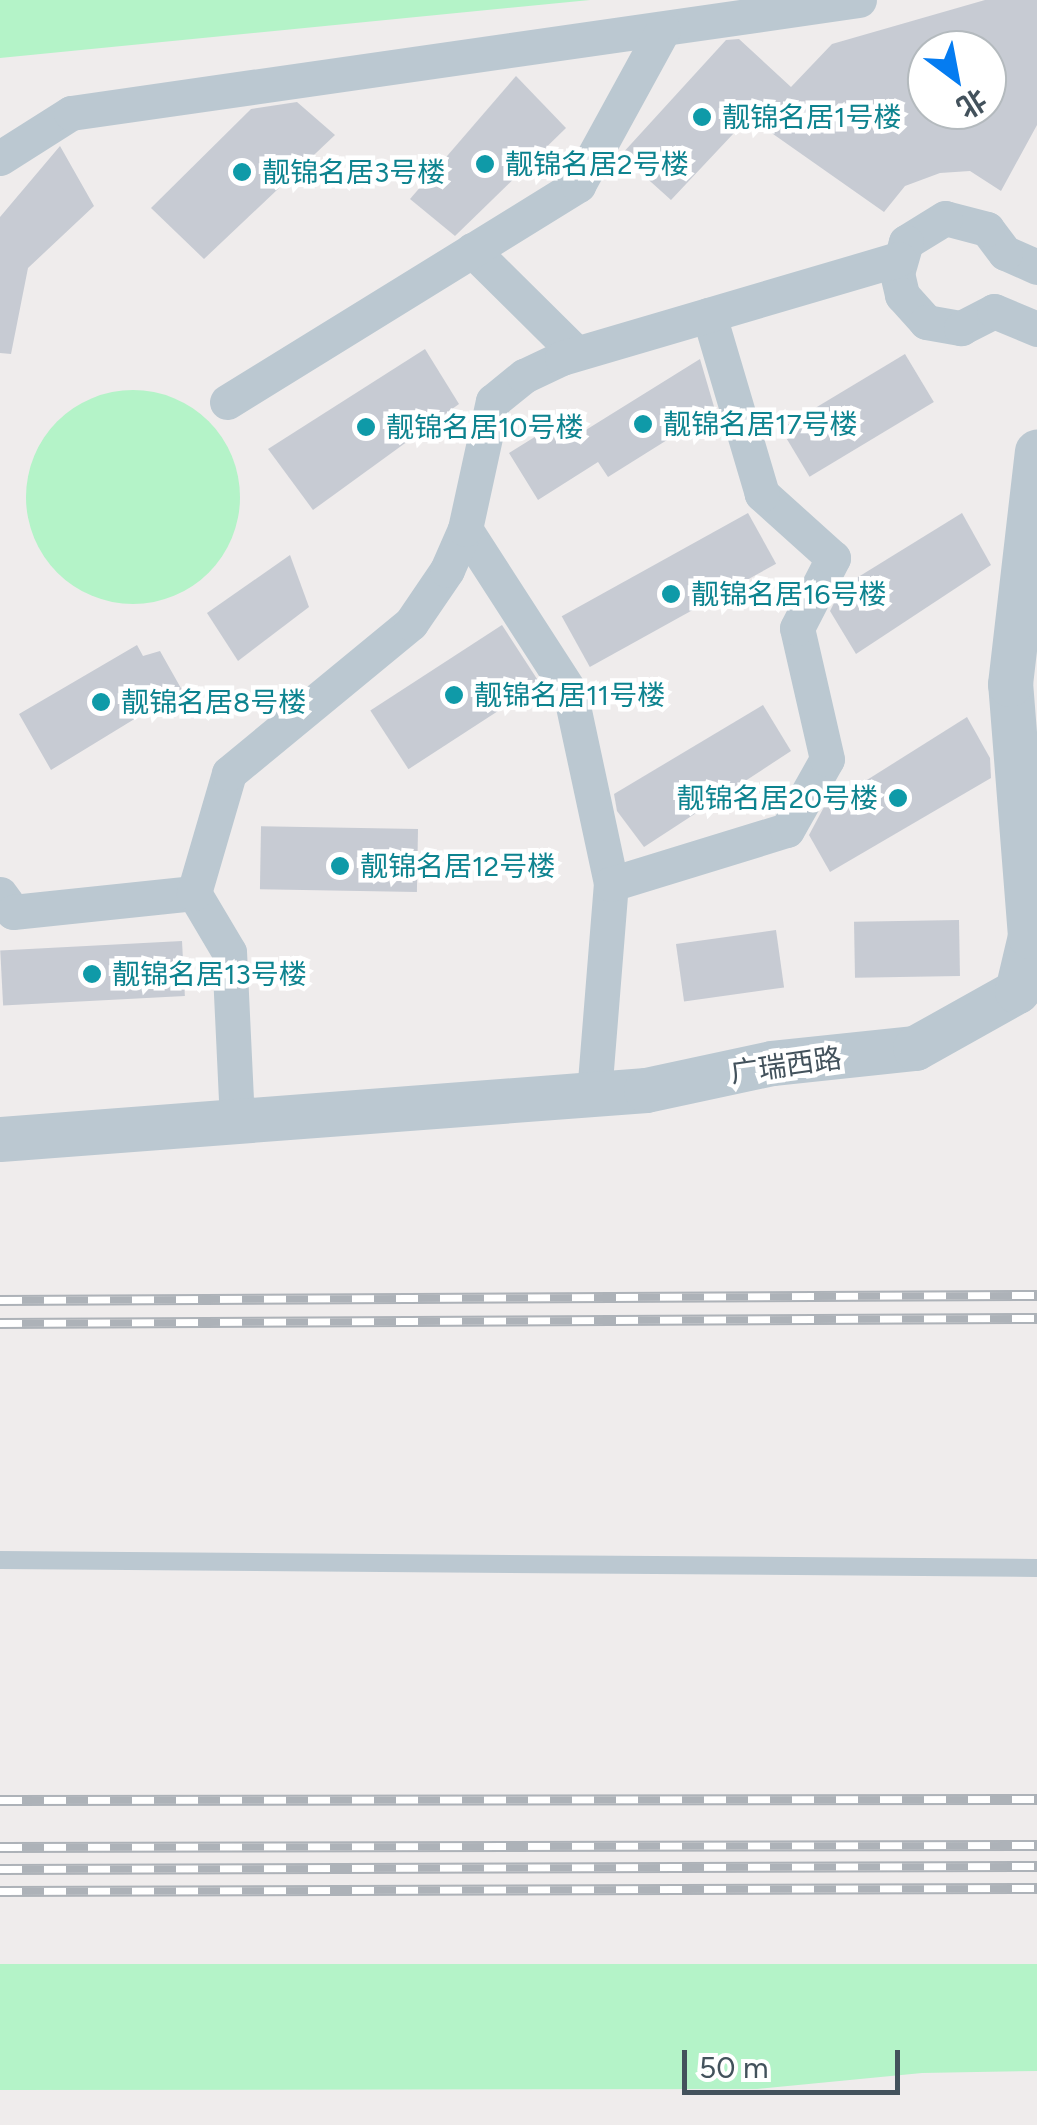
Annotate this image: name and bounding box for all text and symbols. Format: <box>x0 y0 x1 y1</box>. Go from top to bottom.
north arrow <box>907 30 1007 130</box>
text: 北 <box>951 82 993 126</box>
place label: 靓锦名居1号楼 <box>722 100 902 134</box>
marker: 靓锦名居1号楼 <box>691 106 713 128</box>
place label: 靓锦名居2号楼 <box>505 147 689 181</box>
marker: 靓锦名居2号楼 <box>474 153 496 175</box>
place label: 靓锦名居3号楼 <box>262 155 445 189</box>
marker: 靓锦名居3号楼 <box>231 161 253 183</box>
place label: 靓锦名居17号楼 <box>663 407 858 441</box>
place label: 靓锦名居10号楼 <box>386 410 584 444</box>
marker: 靓锦名居17号楼 <box>632 413 654 435</box>
marker: 靓锦名居10号楼 <box>355 416 377 438</box>
place label: 靓锦名居16号楼 <box>691 577 886 611</box>
marker: 靓锦名居16号楼 <box>660 583 682 605</box>
place label: 靓锦名居11号楼 <box>474 678 665 712</box>
marker: 靓锦名居11号楼 <box>443 684 465 706</box>
place label: 靓锦名居8号楼 <box>121 685 306 719</box>
marker: 靓锦名居8号楼 <box>90 691 112 713</box>
place label: 靓锦名居20号楼 <box>676 781 878 815</box>
marker: 靓锦名居20号楼 <box>887 787 909 809</box>
place label: 靓锦名居12号楼 <box>360 849 555 883</box>
marker: 靓锦名居12号楼 <box>329 855 351 877</box>
place label: 靓锦名居13号楼 <box>112 957 307 991</box>
marker: 靓锦名居13号楼 <box>81 963 103 985</box>
street label: 广瑞西路 <box>728 1041 844 1089</box>
scale bar <box>687 2030 904 2092</box>
text: 50 m <box>699 2049 768 2086</box>

